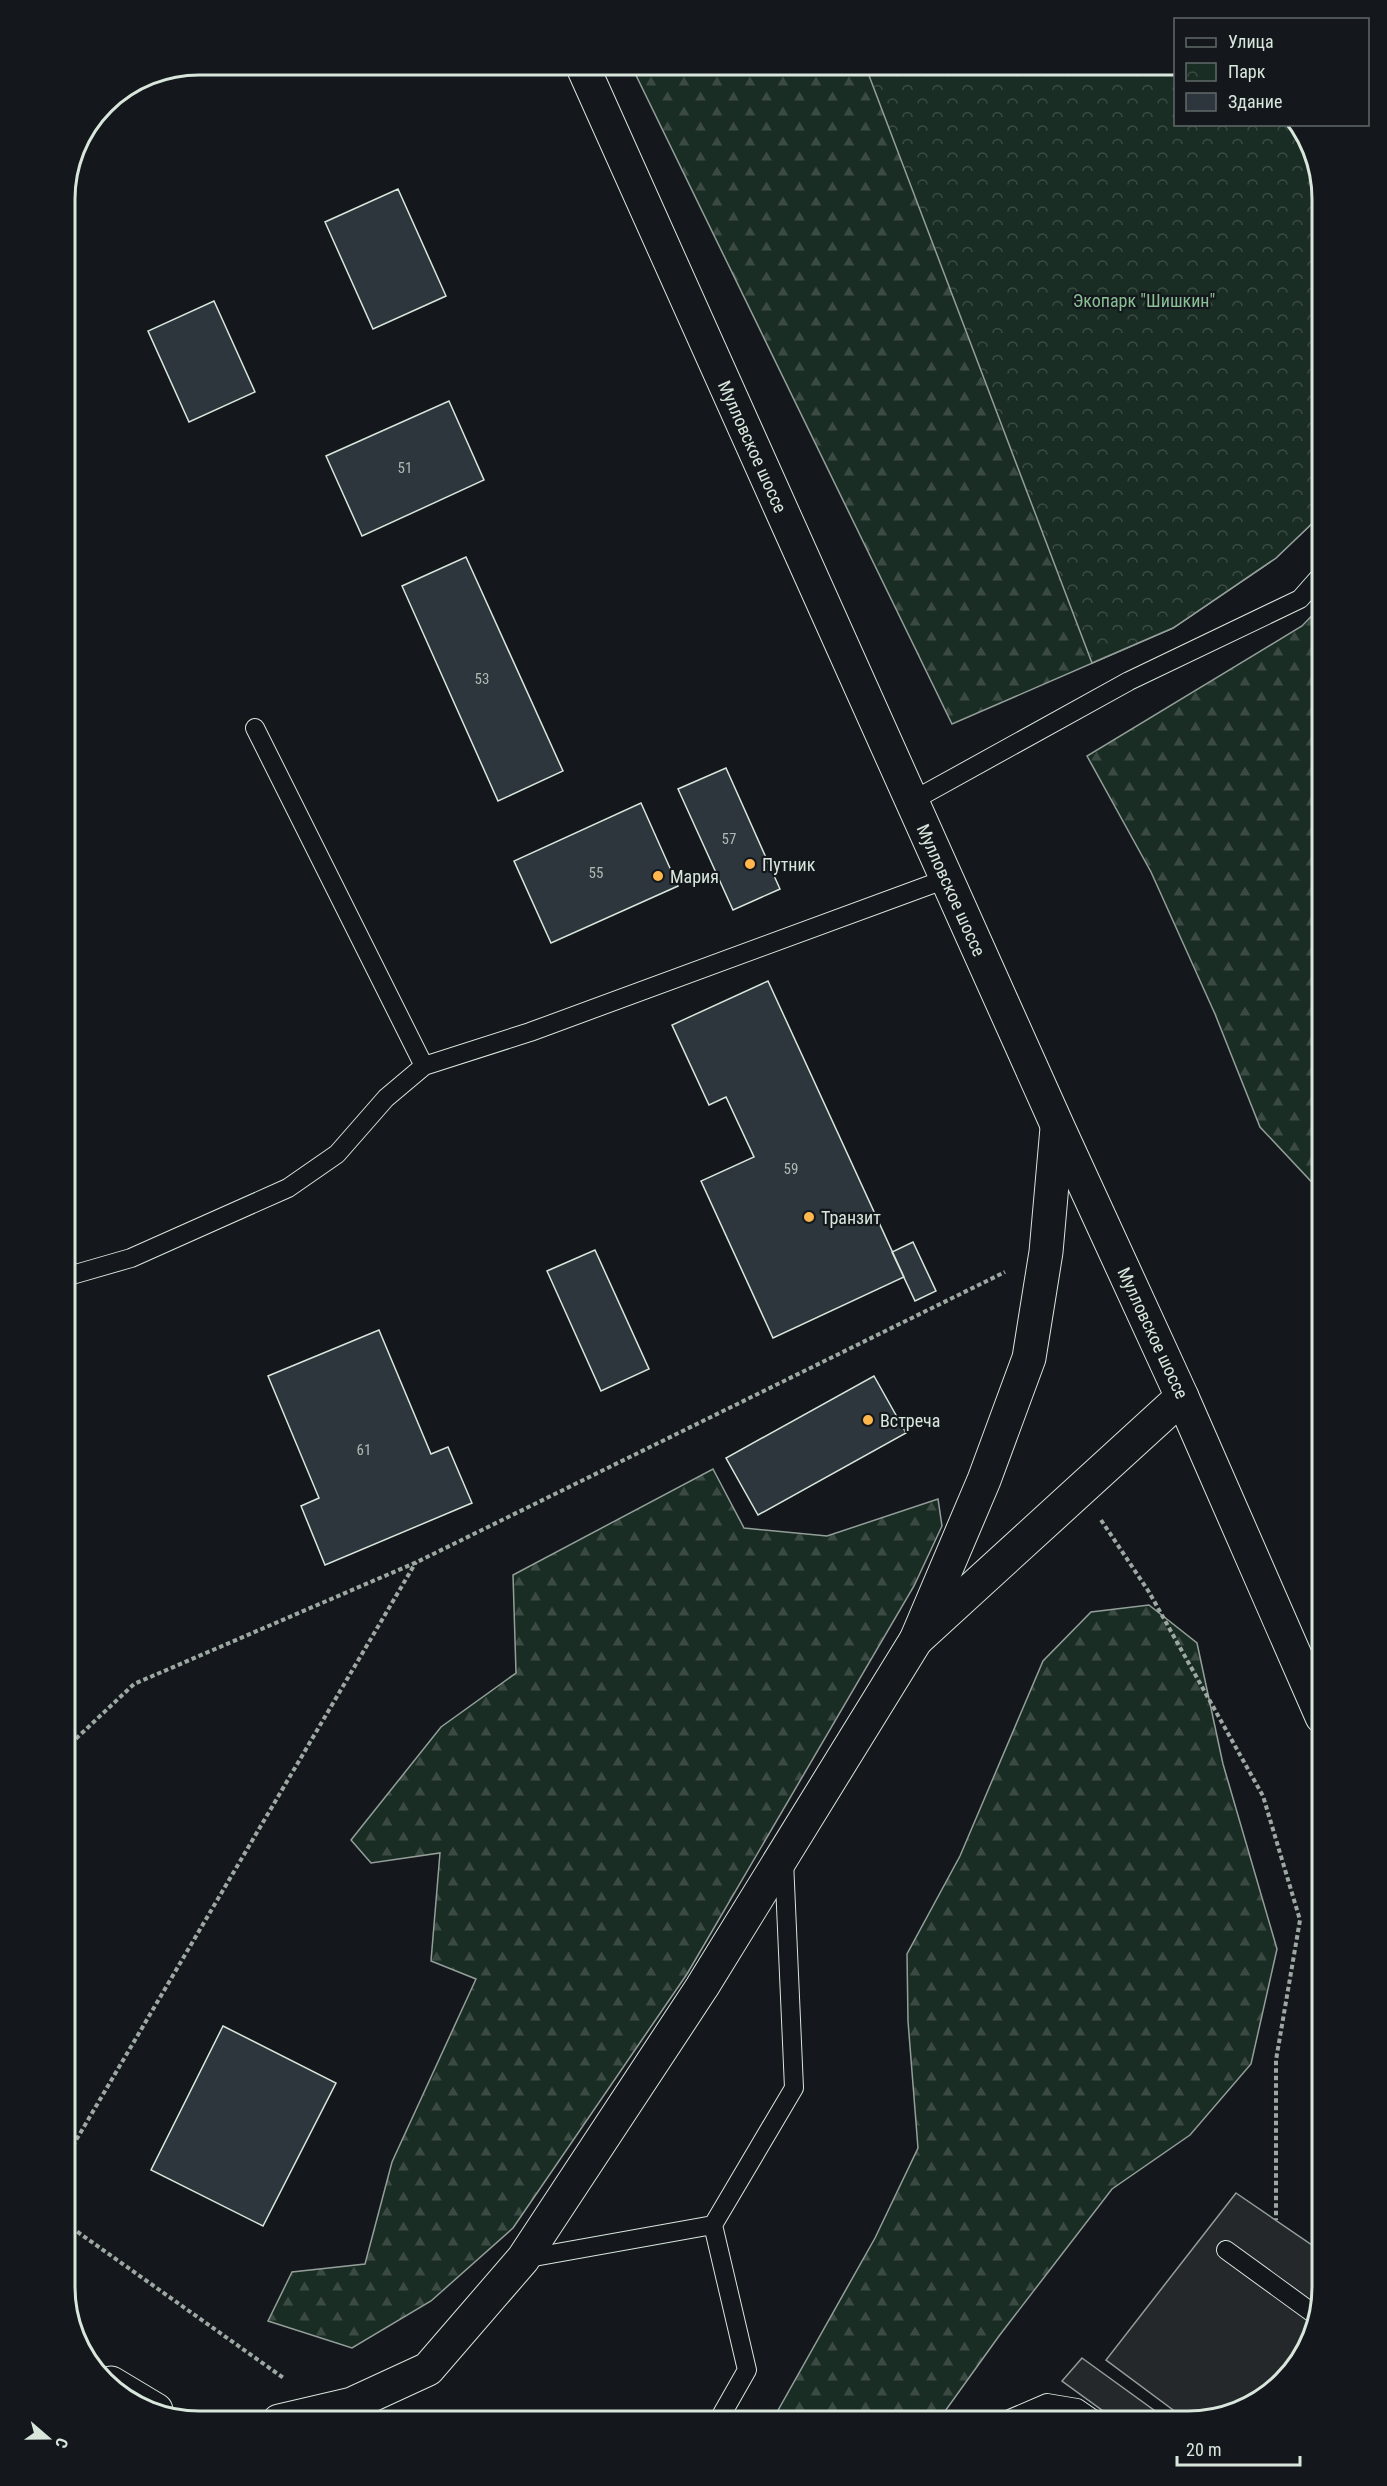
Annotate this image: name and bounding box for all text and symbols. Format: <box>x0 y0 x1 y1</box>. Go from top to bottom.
legend <box>1174 18 1369 126</box>
text: Улица <box>1228 31 1274 52</box>
text: Парк <box>1228 61 1266 82</box>
text: Здание <box>1228 91 1282 112</box>
park label: Экопарк "Шишкин" <box>1073 290 1215 311</box>
street label: Мулловское шоссе <box>714 377 792 516</box>
house number: 51 <box>398 459 412 477</box>
house number: 53 <box>475 670 489 688</box>
street label: Мулловское шоссе <box>913 821 990 959</box>
house number: 57 <box>722 830 736 848</box>
place label: Путник <box>762 854 816 875</box>
marker: Путник <box>743 857 757 871</box>
house number: 55 <box>589 864 603 882</box>
place label: Мария <box>670 866 719 887</box>
marker: Мария <box>651 869 665 883</box>
house number: 59 <box>784 1160 798 1178</box>
place label: Транзит <box>821 1207 881 1228</box>
marker: Транзит <box>802 1210 816 1224</box>
street label: Мулловское шоссе <box>1113 1264 1193 1402</box>
place label: Встреча <box>880 1410 940 1431</box>
marker: Встреча <box>861 1413 875 1427</box>
house number: 61 <box>357 1441 371 1459</box>
north arrow <box>18 2408 78 2468</box>
scale bar <box>1177 2429 1300 2467</box>
text: С <box>51 2435 72 2450</box>
text: 20 m <box>1186 2439 1221 2460</box>

